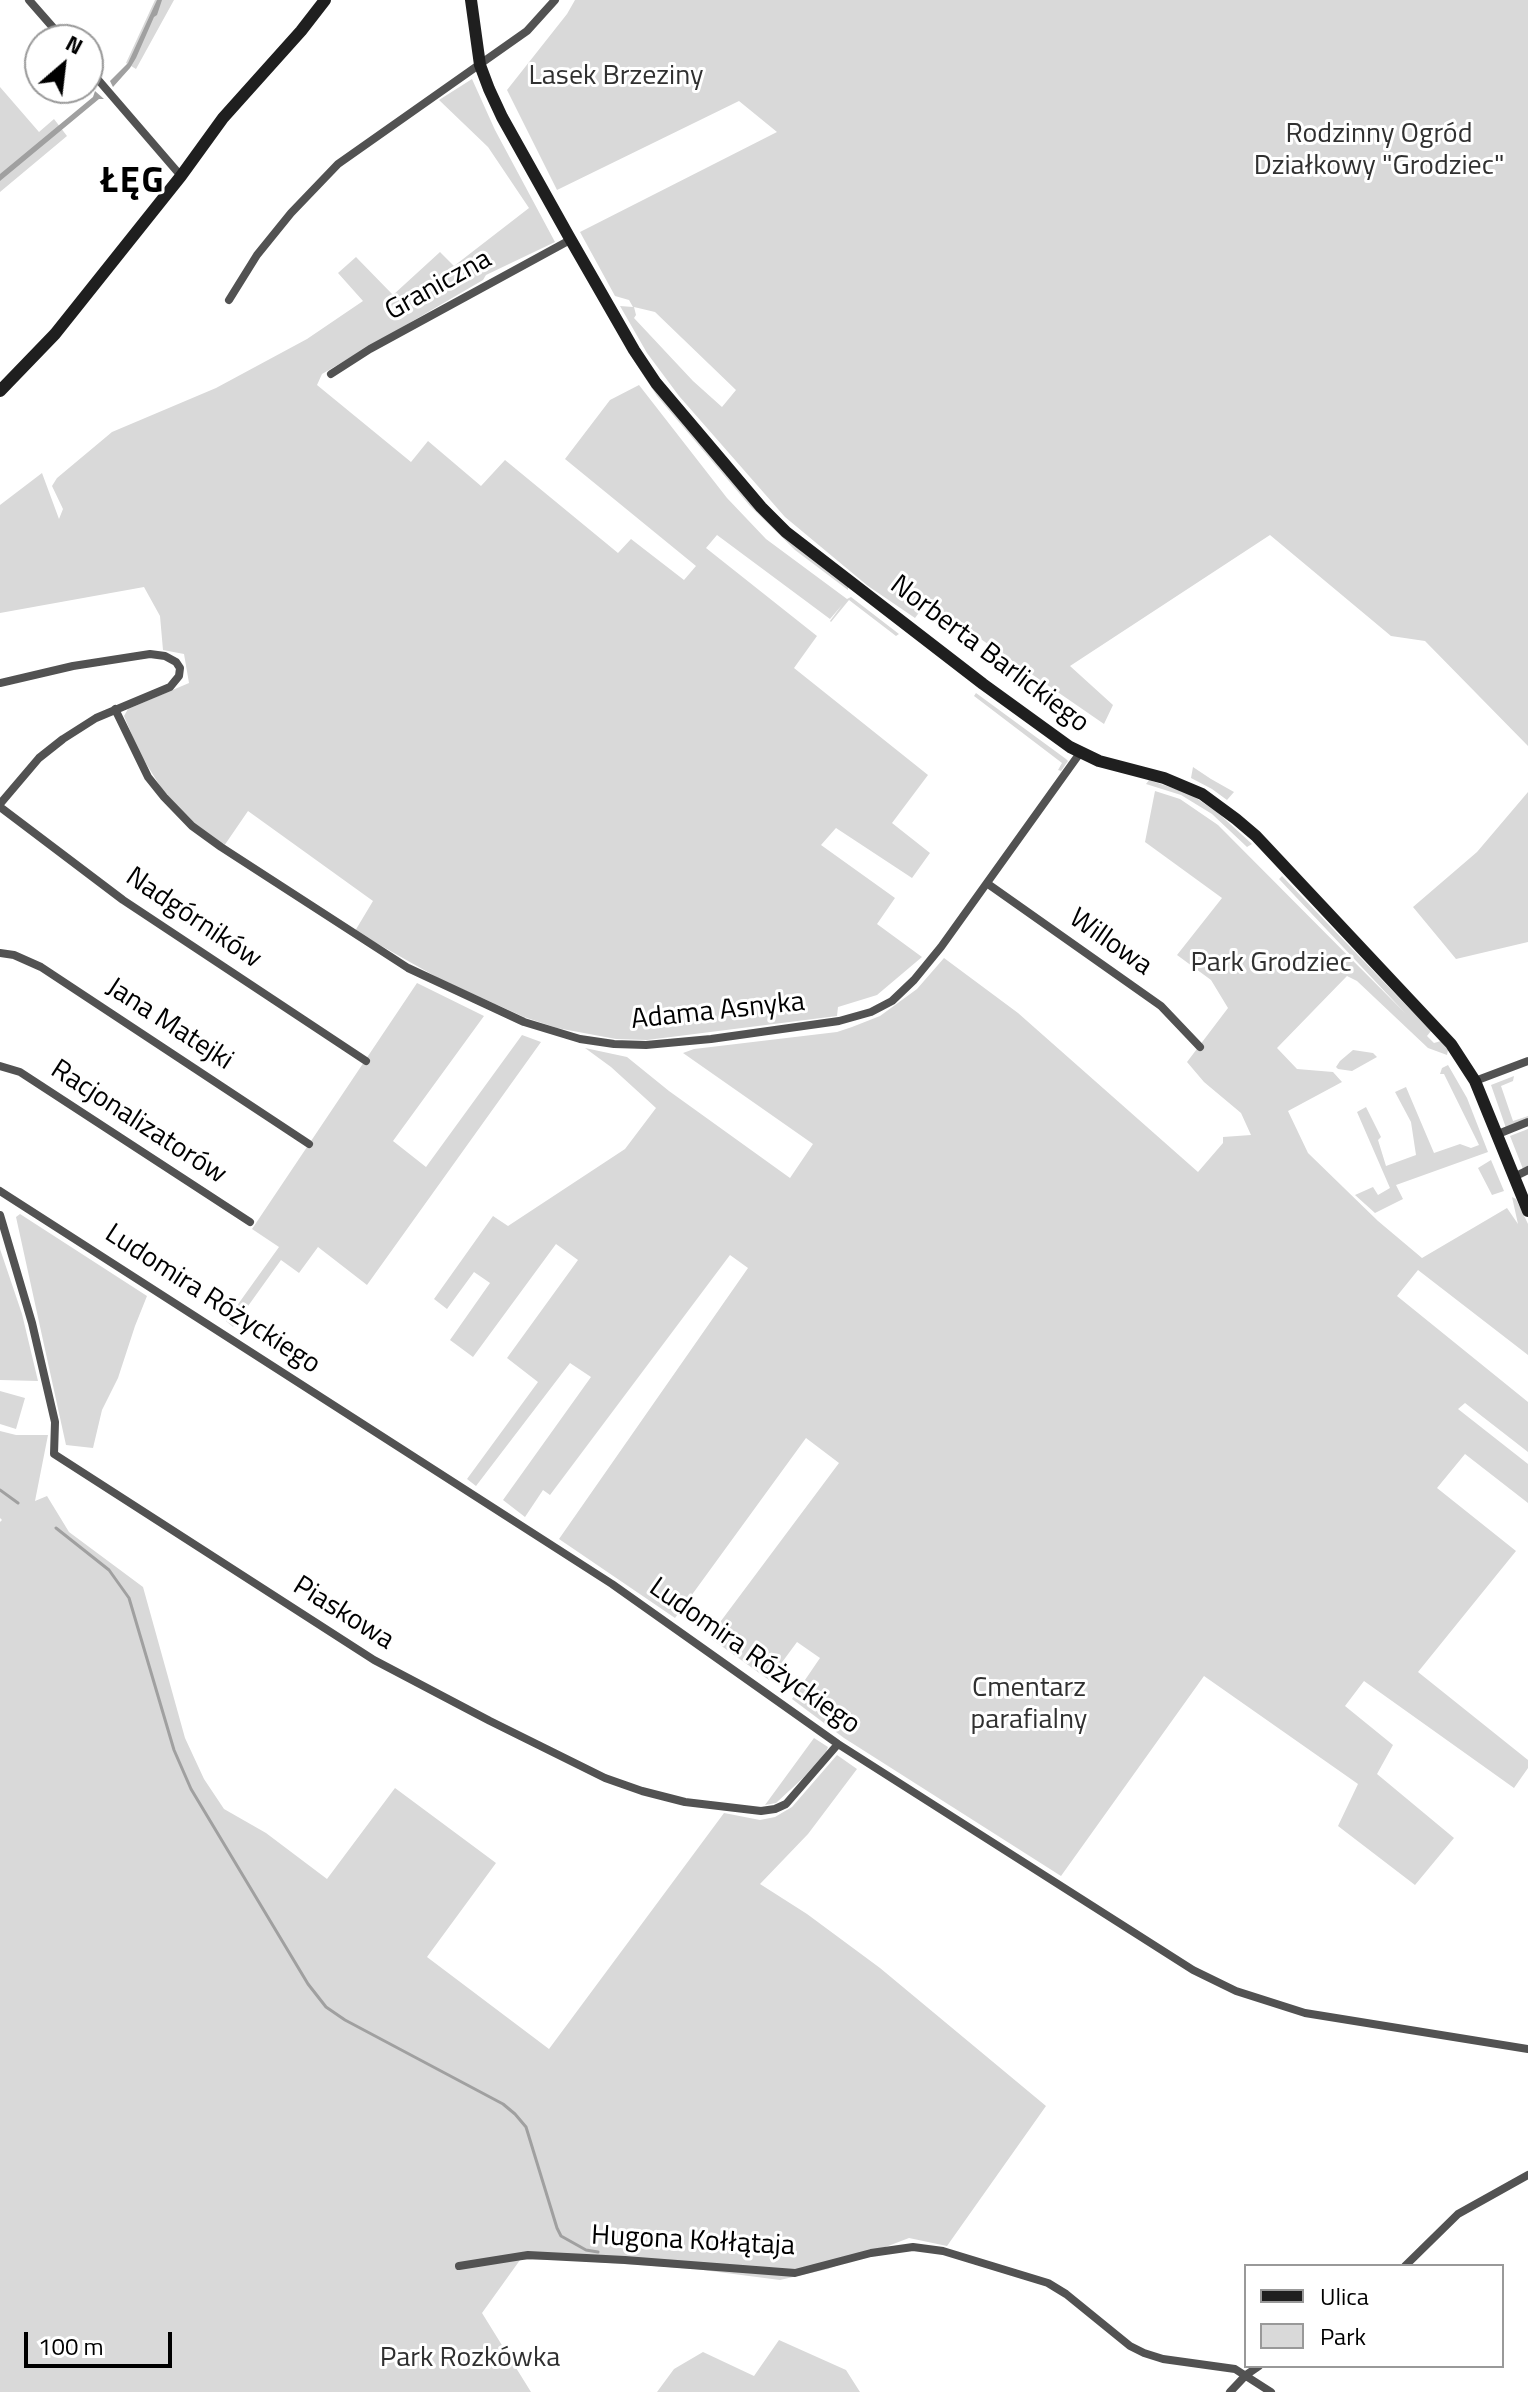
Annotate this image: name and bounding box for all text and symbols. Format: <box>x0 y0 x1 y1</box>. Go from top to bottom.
north arrow <box>24 24 104 104</box>
text: N <box>60 26 89 63</box>
park label: Lasek Brzeziny <box>528 60 704 94</box>
park label: Rodzinny Ogród Działkowy "Grodziec" <box>1254 118 1504 184</box>
district label: ŁĘG <box>100 161 166 205</box>
street label: Graniczna <box>380 243 498 329</box>
street label: Norberta Barlickiego <box>883 569 1095 741</box>
street label: Nadgórników <box>119 861 267 977</box>
street label: Willowa <box>1062 902 1158 984</box>
park label: Park Grodziec <box>1190 947 1352 981</box>
street label: Jana Matejki <box>99 972 239 1078</box>
street label: Adama Asnyka <box>630 986 806 1038</box>
street label: Racjonalizatorów <box>44 1054 232 1192</box>
street label: Ludomira Różyckiego <box>98 1218 326 1382</box>
street label: Piaskowa <box>286 1570 400 1658</box>
street label: Ludomira Różyckiego <box>642 1572 866 1742</box>
park label: Cmentarz parafialny <box>971 1672 1087 1738</box>
street label: Hugona Kołłątaja <box>590 2220 796 2264</box>
legend <box>1244 2264 1504 2368</box>
text: Ulica <box>1320 2278 1369 2314</box>
scale bar <box>28 2316 176 2366</box>
text: Park <box>1320 2318 1366 2354</box>
text: 100 m <box>38 2328 104 2364</box>
park label: Park Rozkówka <box>380 2342 560 2376</box>

